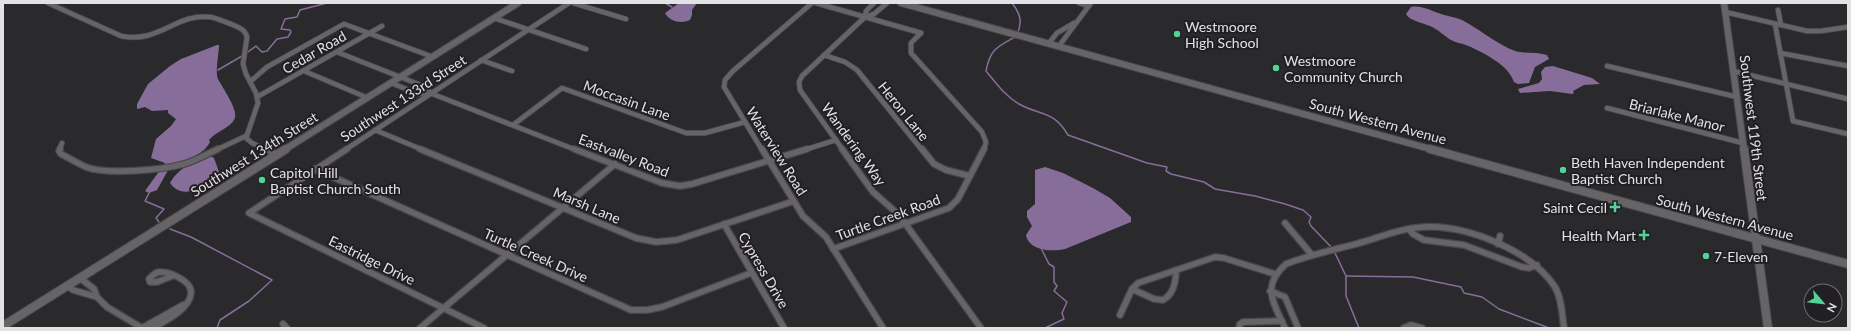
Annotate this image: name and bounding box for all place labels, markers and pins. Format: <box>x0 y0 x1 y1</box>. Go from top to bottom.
place label: Westmoore High School <box>1185 18 1259 51</box>
marker: Westmoore High School <box>1172 29 1182 39</box>
place label: Westmoore Community Church <box>1284 52 1403 85</box>
marker: Westmoore Community Church <box>1271 63 1281 73</box>
place label: Beth Haven Independent Baptist Church <box>1571 154 1725 187</box>
place label: Capitol Hill Baptist Church South <box>270 164 401 197</box>
marker: Beth Haven Independent Baptist Church <box>1558 165 1568 175</box>
marker: Capitol Hill Baptist Church South <box>257 175 267 185</box>
place label: Saint Cecil <box>1543 199 1607 216</box>
marker: Saint Cecil <box>1610 202 1620 212</box>
place label: Health Mart <box>1562 227 1636 244</box>
marker: Health Mart <box>1639 230 1649 240</box>
place label: 7-Eleven <box>1714 248 1768 265</box>
marker: 7-Eleven <box>1701 251 1711 261</box>

